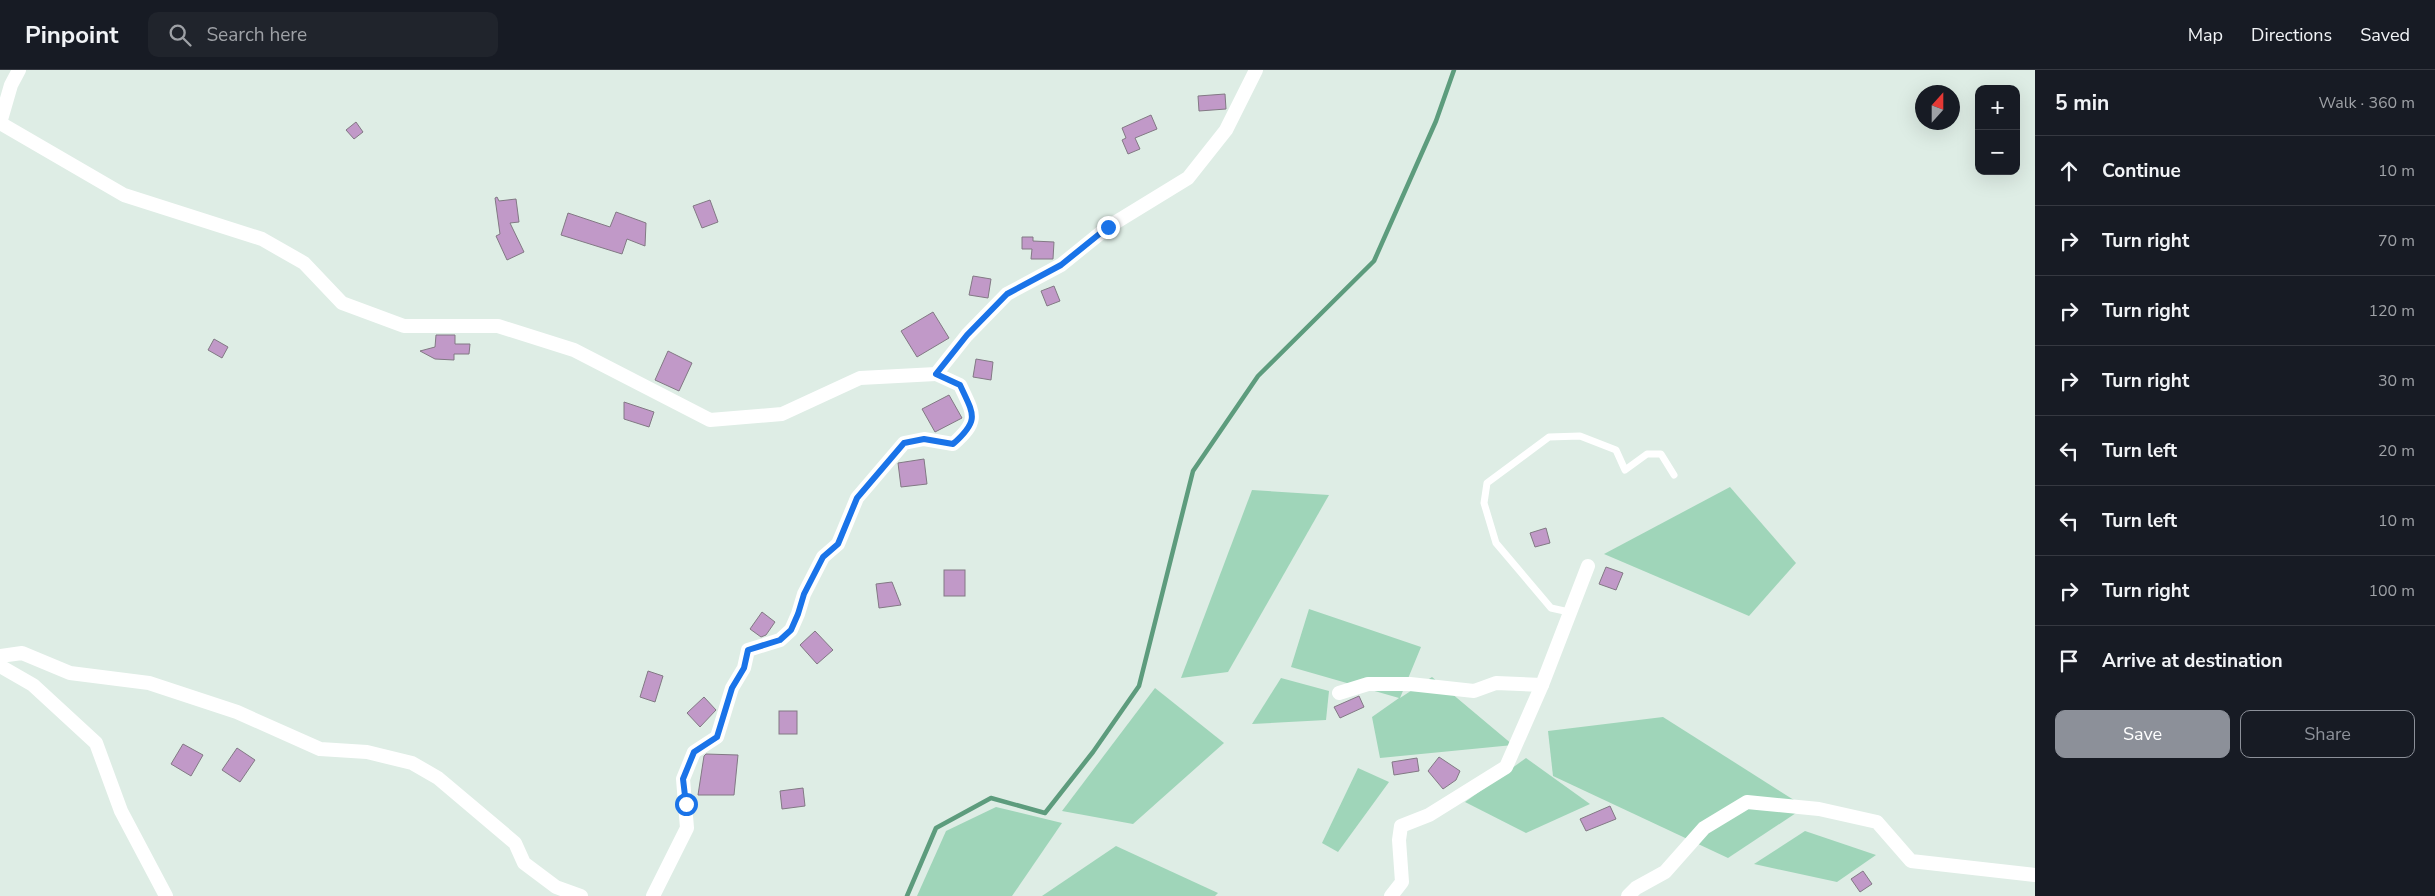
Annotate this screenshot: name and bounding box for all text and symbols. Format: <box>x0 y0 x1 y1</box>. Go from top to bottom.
search box <box>148 12 498 57</box>
text: Pinpoint <box>25 19 118 51</box>
icon: search <box>166 21 194 49</box>
text: Search here <box>206 22 307 48</box>
text: Map <box>2188 23 2223 47</box>
text: Directions <box>2251 23 2332 47</box>
text: Saved <box>2360 23 2410 47</box>
north arrow <box>1915 85 1960 130</box>
map controls <box>1975 85 2020 175</box>
button: + <box>1975 85 2020 130</box>
text: 5 min <box>2055 89 2109 117</box>
text: Walk · 360 m <box>2319 92 2415 114</box>
button: − <box>1975 130 2020 175</box>
icon: ahead <box>2055 157 2083 185</box>
text: Continue <box>2102 158 2181 184</box>
text: 10 m <box>2378 160 2415 182</box>
route end <box>1097 216 1120 239</box>
icon: right <box>2055 227 2083 255</box>
text: Turn right <box>2102 228 2189 254</box>
text: 70 m <box>2378 230 2415 252</box>
icon: right <box>2055 297 2083 325</box>
text: Turn right <box>2102 298 2189 324</box>
text: 120 m <box>2368 300 2415 322</box>
icon: right <box>2055 367 2083 395</box>
text: Turn right <box>2102 368 2189 394</box>
text: 30 m <box>2378 370 2415 392</box>
icon: left <box>2055 437 2083 465</box>
text: Turn left <box>2102 438 2177 464</box>
text: 20 m <box>2378 440 2415 462</box>
icon: left <box>2055 507 2083 535</box>
text: Turn left <box>2102 508 2177 534</box>
text: 10 m <box>2378 510 2415 532</box>
icon: right <box>2055 577 2083 605</box>
text: Turn right <box>2102 578 2189 604</box>
text: 100 m <box>2368 580 2415 602</box>
icon: arrive <box>2055 647 2083 675</box>
text: Arrive at destination <box>2102 648 2283 674</box>
button: Save <box>2055 710 2230 758</box>
button: Share <box>2240 710 2415 758</box>
route start <box>675 793 698 816</box>

